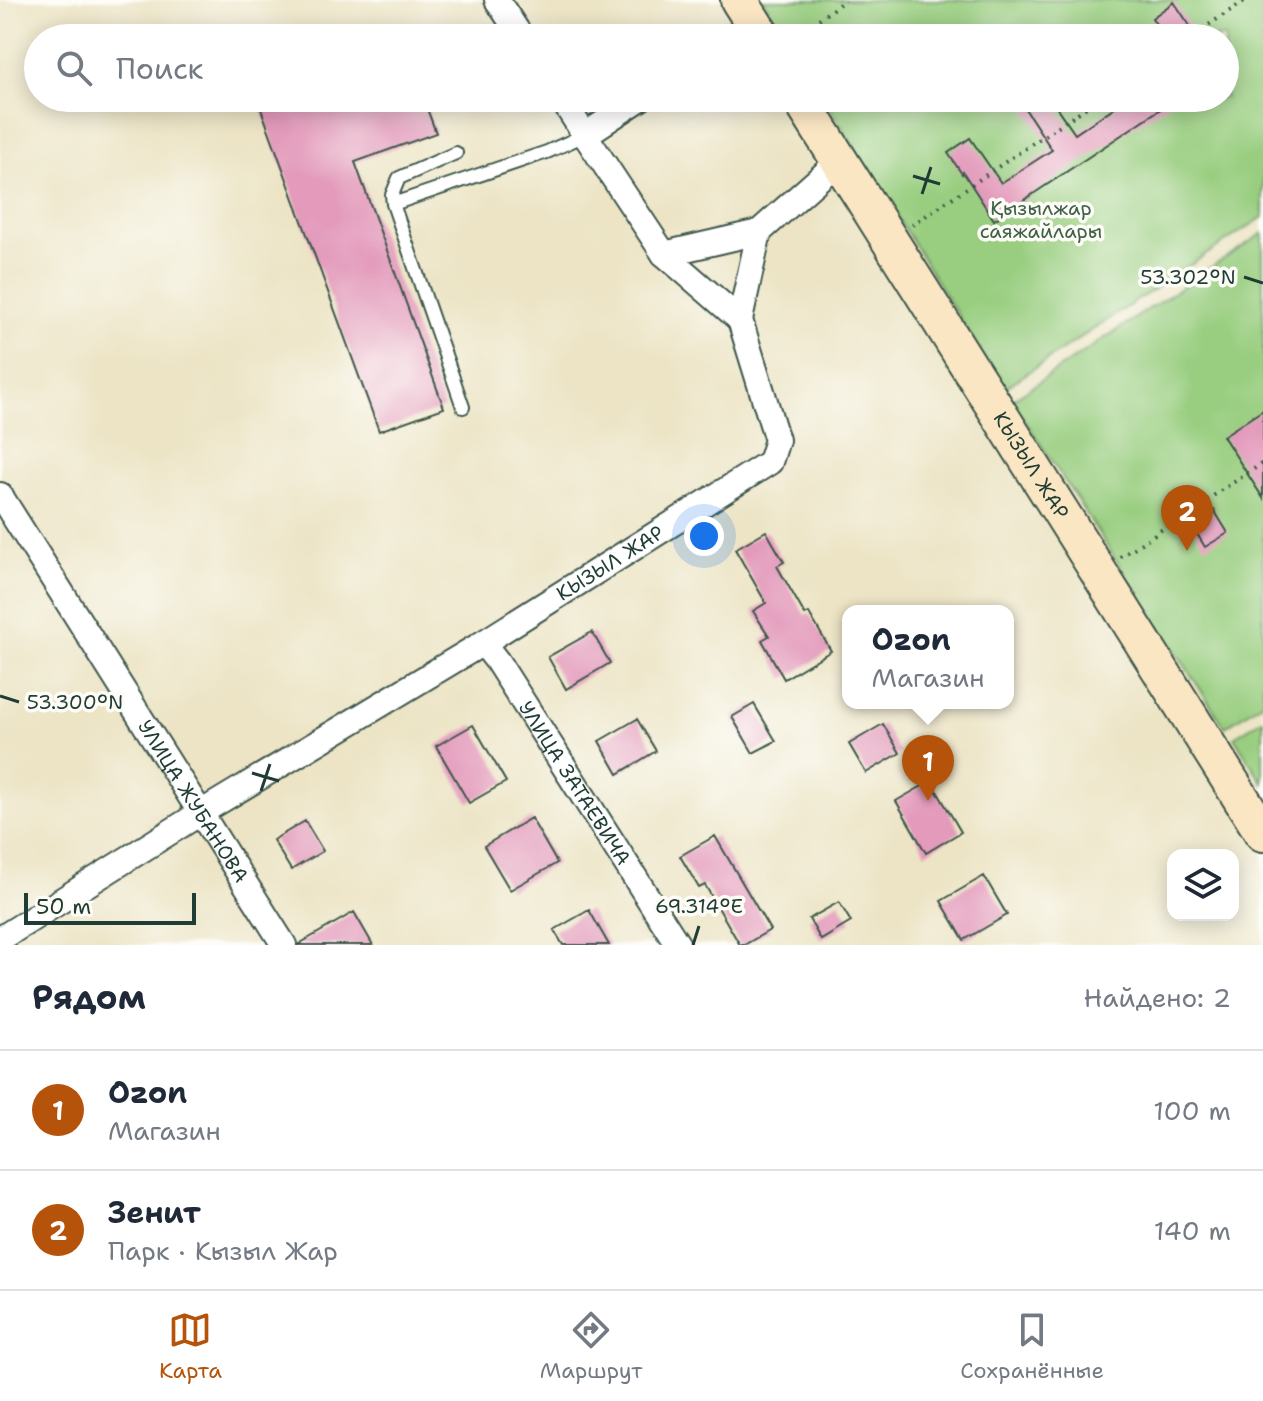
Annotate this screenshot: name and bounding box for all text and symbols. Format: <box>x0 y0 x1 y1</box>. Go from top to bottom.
search box <box>24 24 1239 112</box>
icon: search <box>52 46 96 90</box>
text: Поиск <box>116 48 204 89</box>
park label: Қызылжар саяжайлары <box>980 195 1102 244</box>
text: 53.302°N <box>1140 264 1236 290</box>
street label: КЫЗЫЛ ЖАР <box>988 407 1075 524</box>
pin: 2 <box>1161 485 1213 551</box>
your location <box>684 516 724 556</box>
street label: КЫЗЫЛ ЖАР <box>551 519 668 607</box>
popup <box>842 605 1014 709</box>
text: Ozon <box>872 619 951 660</box>
text: Магазин <box>872 660 984 695</box>
text: 53.300°N <box>27 689 123 715</box>
street label: УЛИЦА ЗАТАЕВИЧА <box>513 696 637 870</box>
street label: УЛИЦА ЖУБАНОВА <box>132 715 254 887</box>
pin: 1 <box>902 735 954 801</box>
map controls <box>1167 849 1239 921</box>
button: layers <box>1167 849 1239 921</box>
scale bar <box>24 889 196 925</box>
text: 50 m <box>36 892 91 921</box>
text: 69.314°E <box>655 893 743 919</box>
text: Рядом <box>32 974 146 1020</box>
text: Найдено: 2 <box>1084 980 1231 1015</box>
text: Ozon <box>108 1072 187 1113</box>
text: 1 <box>52 1093 64 1128</box>
text: 100 m <box>1153 1093 1231 1128</box>
text: Магазин <box>108 1113 221 1148</box>
text: Зенит <box>108 1192 201 1233</box>
text: 2 <box>49 1213 67 1248</box>
text: 140 m <box>1154 1213 1231 1248</box>
text: Парк · Кызыл Жар <box>108 1233 338 1268</box>
tab: Карта <box>159 1308 222 1385</box>
tab: Маршрут <box>540 1308 642 1385</box>
tab: Сохранённые <box>960 1308 1104 1385</box>

